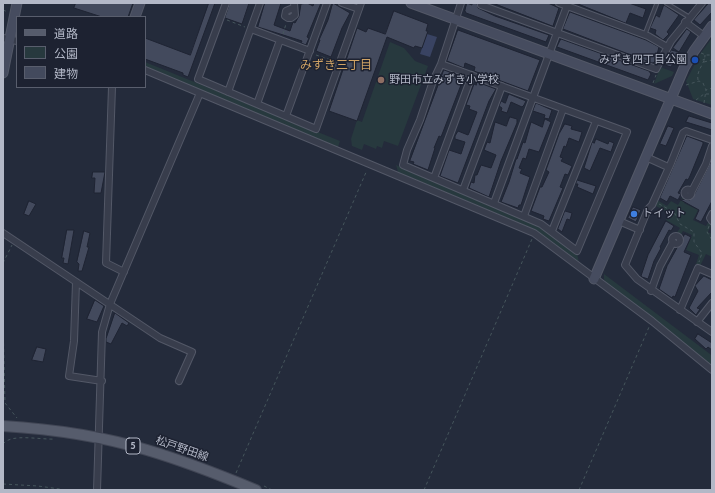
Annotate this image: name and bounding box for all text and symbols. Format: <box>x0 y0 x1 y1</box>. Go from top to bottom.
legend <box>16 16 146 88</box>
text: 道路 <box>54 26 78 41</box>
text: 公園 <box>54 46 78 61</box>
place label: みずき四丁目公園 <box>599 53 687 67</box>
marker: みずき四丁目公園 <box>690 55 700 65</box>
district label: みずき三丁目 <box>300 58 372 72</box>
text: 建物 <box>54 66 78 81</box>
place label: 野田市立みずき小学校 <box>389 73 499 87</box>
marker: 野田市立みずき小学校 <box>376 75 386 85</box>
place label: トイット <box>642 207 686 221</box>
marker: トイット <box>629 209 639 219</box>
street label: 松戸野田線 <box>154 434 210 464</box>
road number: 5 <box>126 438 140 454</box>

